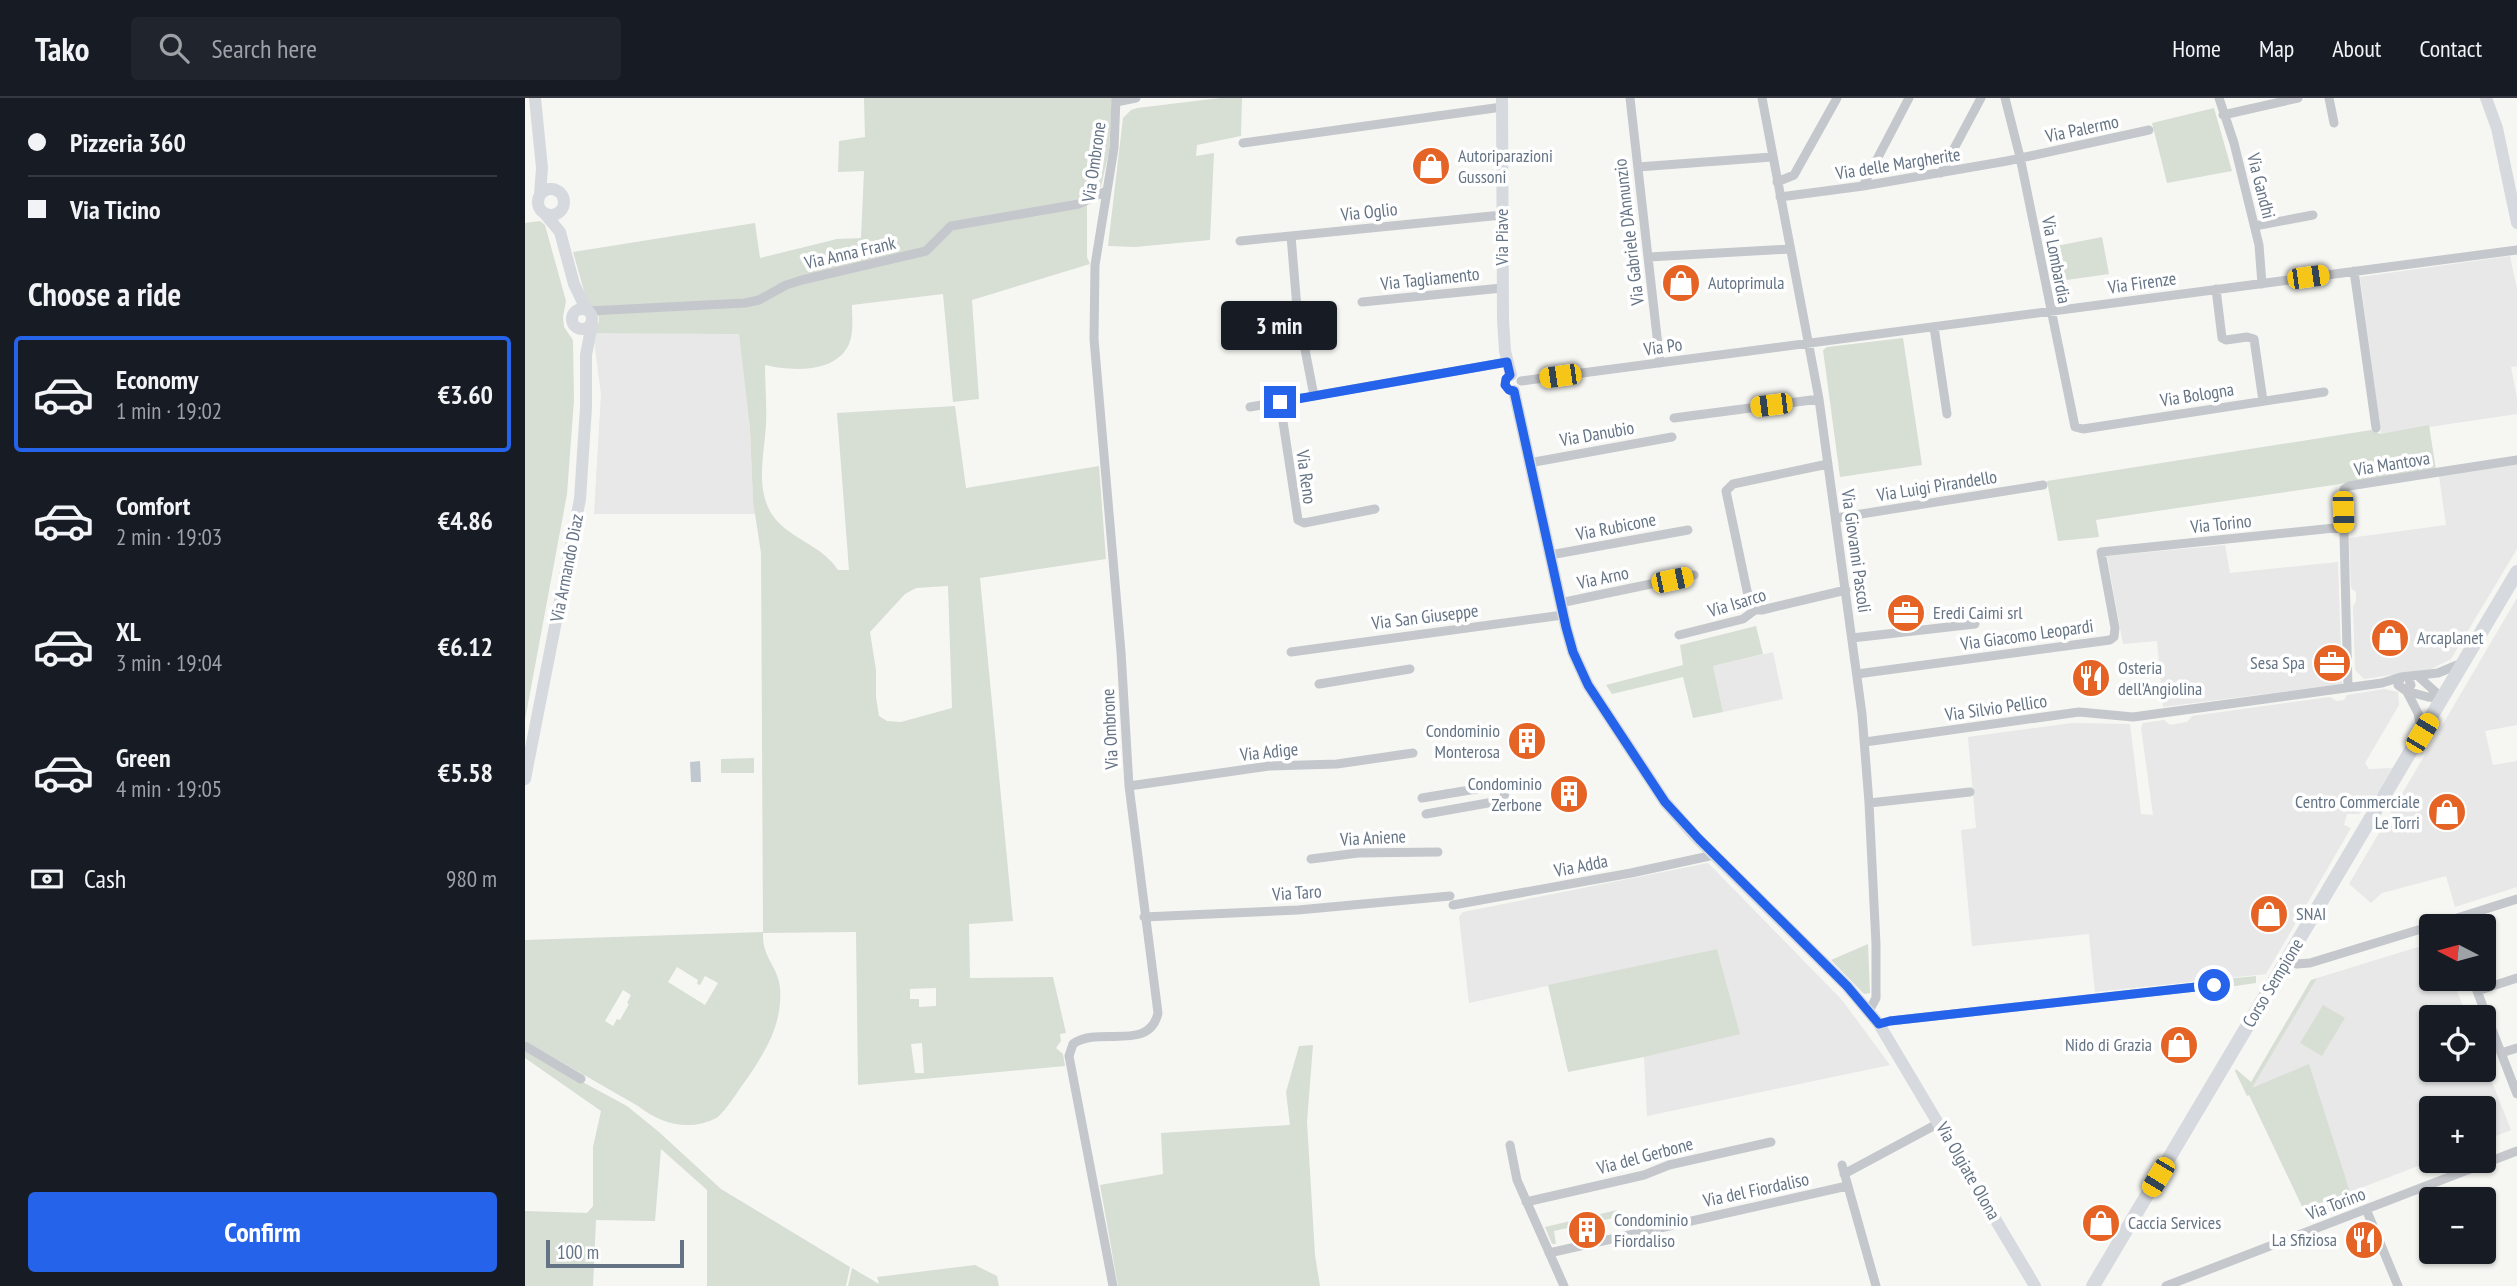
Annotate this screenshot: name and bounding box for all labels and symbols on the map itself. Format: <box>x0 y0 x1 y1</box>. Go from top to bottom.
street label: Via Palermo <box>2042 110 2121 148</box>
street label: Via Ombrone <box>1076 120 1111 204</box>
street label: Via delle Margherite <box>1833 142 1962 185</box>
place label: Autoriparazioni Gussoni <box>1458 144 1553 188</box>
shop icon: Autoriparazioni Gussoni <box>1410 145 1452 187</box>
street label: Via Gandhi <box>2242 150 2281 221</box>
street label: Via Gabriele D'Annunzio <box>1608 157 1649 308</box>
street label: Via Oglio <box>1339 197 1399 226</box>
street label: Via Piave <box>1490 209 1513 266</box>
street label: Via Lombardia <box>2037 213 2076 305</box>
street label: Via Anna Frank <box>801 231 898 274</box>
street label: Via Tagliamento <box>1378 262 1481 295</box>
shop icon: Autoprimula <box>1660 262 1702 304</box>
car <box>2286 264 2331 290</box>
street label: Via Firenze <box>2105 266 2177 299</box>
place label: Autoprimula <box>1708 271 1785 294</box>
callout: 3 min <box>1222 300 1338 350</box>
street label: Via Po <box>1641 332 1684 361</box>
car <box>1538 363 1583 389</box>
street label: Via Bologna <box>2157 377 2235 412</box>
route end <box>1264 386 1296 418</box>
car <box>1749 392 1794 418</box>
street label: Via Danubio <box>1557 416 1636 452</box>
street label: Via Mantova <box>2351 446 2431 481</box>
street label: Via Reno <box>1291 447 1322 506</box>
street label: Via Luigi Pirandello <box>1874 465 1999 506</box>
street label: Via Giovanni Pascoli <box>1836 487 1877 614</box>
car <box>2332 491 2355 533</box>
street label: Via Rubicone <box>1573 508 1658 546</box>
street label: Via Torino <box>2188 509 2253 538</box>
street label: Via Armando Diaz <box>545 512 588 625</box>
street label: Via Arno <box>1574 561 1631 594</box>
car <box>1650 565 1695 595</box>
street label: Via Isarco <box>1704 583 1769 623</box>
office icon: Eredi Caimi srl <box>1885 592 1927 634</box>
street label: Via San Giuseppe <box>1369 599 1479 635</box>
place label: Eredi Caimi srl <box>1933 601 2023 624</box>
street label: Via Giacomo Leopardi <box>1958 614 2095 655</box>
shop icon: Arcaplanet <box>2369 617 2411 659</box>
place label: Arcaplanet <box>2417 626 2484 649</box>
office icon: Sesa Spa <box>2311 642 2353 684</box>
place label: Sesa Spa <box>2250 651 2305 674</box>
place label: Osteria dell'Angiolina <box>2118 656 2202 700</box>
restaurant icon: Osteria dell'Angiolina <box>2070 657 2112 699</box>
street label: Via Ombrone <box>1096 688 1123 771</box>
street label: Via Silvio Pellico <box>1942 689 2049 726</box>
car <box>2403 710 2442 756</box>
place label: Condominio Monterosa <box>1426 719 1500 763</box>
building icon: Condominio Monterosa <box>1506 720 1548 762</box>
street label: Via Adige <box>1238 737 1299 766</box>
place label: Condominio Zerbone <box>1468 772 1542 816</box>
building icon: Condominio Zerbone <box>1548 773 1590 815</box>
place label: Centro Commerciale Le Torri <box>2295 790 2420 834</box>
shop icon: Centro Commerciale Le Torri <box>2426 791 2468 833</box>
street label: Via Aniene <box>1338 824 1406 851</box>
street label: Via Adda <box>1551 849 1610 882</box>
street label: Via Taro <box>1271 879 1323 906</box>
shop icon: SNAI <box>2248 893 2290 935</box>
place label: SNAI <box>2296 902 2326 925</box>
north arrow <box>2419 914 2495 990</box>
street label: Corso Sempione <box>2237 934 2308 1031</box>
route start <box>2198 969 2230 1001</box>
shop icon: Nido di Grazia <box>2158 1024 2200 1066</box>
place label: Nido di Grazia <box>2065 1033 2152 1056</box>
street label: Via Olgiate Olona <box>1931 1117 2006 1224</box>
street label: Via del Gerbone <box>1593 1132 1695 1180</box>
car <box>2139 1154 2178 1200</box>
street label: Via del Fiordaliso <box>1700 1167 1811 1212</box>
street label: Via Torino <box>2302 1182 2369 1226</box>
shop icon: Caccia Services <box>2080 1202 2122 1244</box>
place label: Condominio Fiordaliso <box>1614 1208 1688 1252</box>
building icon: Condominio Fiordaliso <box>1566 1209 1608 1251</box>
place label: Caccia Services <box>2128 1211 2221 1234</box>
restaurant icon: La Sfiziosa <box>2343 1219 2385 1261</box>
place label: La Sfiziosa <box>2272 1228 2337 1251</box>
scale bar <box>546 1237 684 1269</box>

